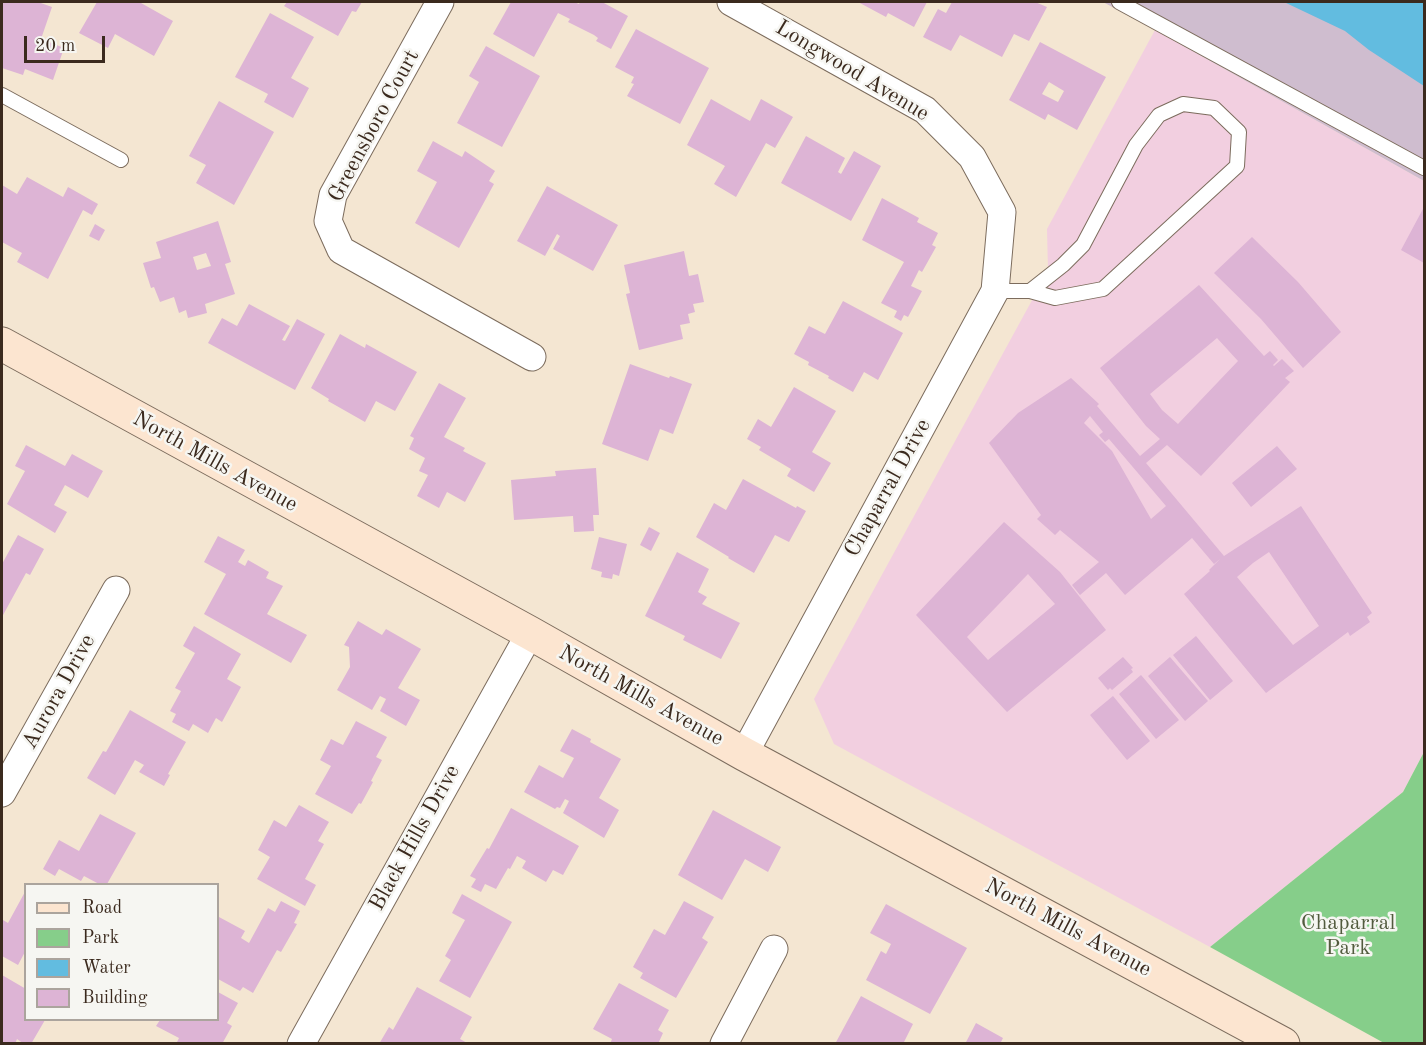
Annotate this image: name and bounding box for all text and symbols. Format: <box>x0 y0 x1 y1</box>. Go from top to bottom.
street label: Longwood Avenue <box>770 15 934 127</box>
scale bar <box>27 24 108 62</box>
text: 20 m <box>35 37 75 55</box>
street label: Greensboro Court <box>323 45 425 207</box>
street label: North Mills Avenue <box>128 406 302 518</box>
street label: Chaparral Drive <box>839 414 937 562</box>
street label: Aurora Drive <box>17 630 101 754</box>
street label: North Mills Avenue <box>554 640 728 752</box>
street label: Black Hills Drive <box>364 760 466 916</box>
street label: North Mills Avenue <box>980 873 1156 983</box>
legend <box>24 883 219 1021</box>
text: Road <box>82 899 122 917</box>
park label: Chaparral Park <box>1301 910 1395 962</box>
text: Park <box>82 929 119 947</box>
text: Water <box>82 959 131 977</box>
text: Building <box>82 989 147 1007</box>

